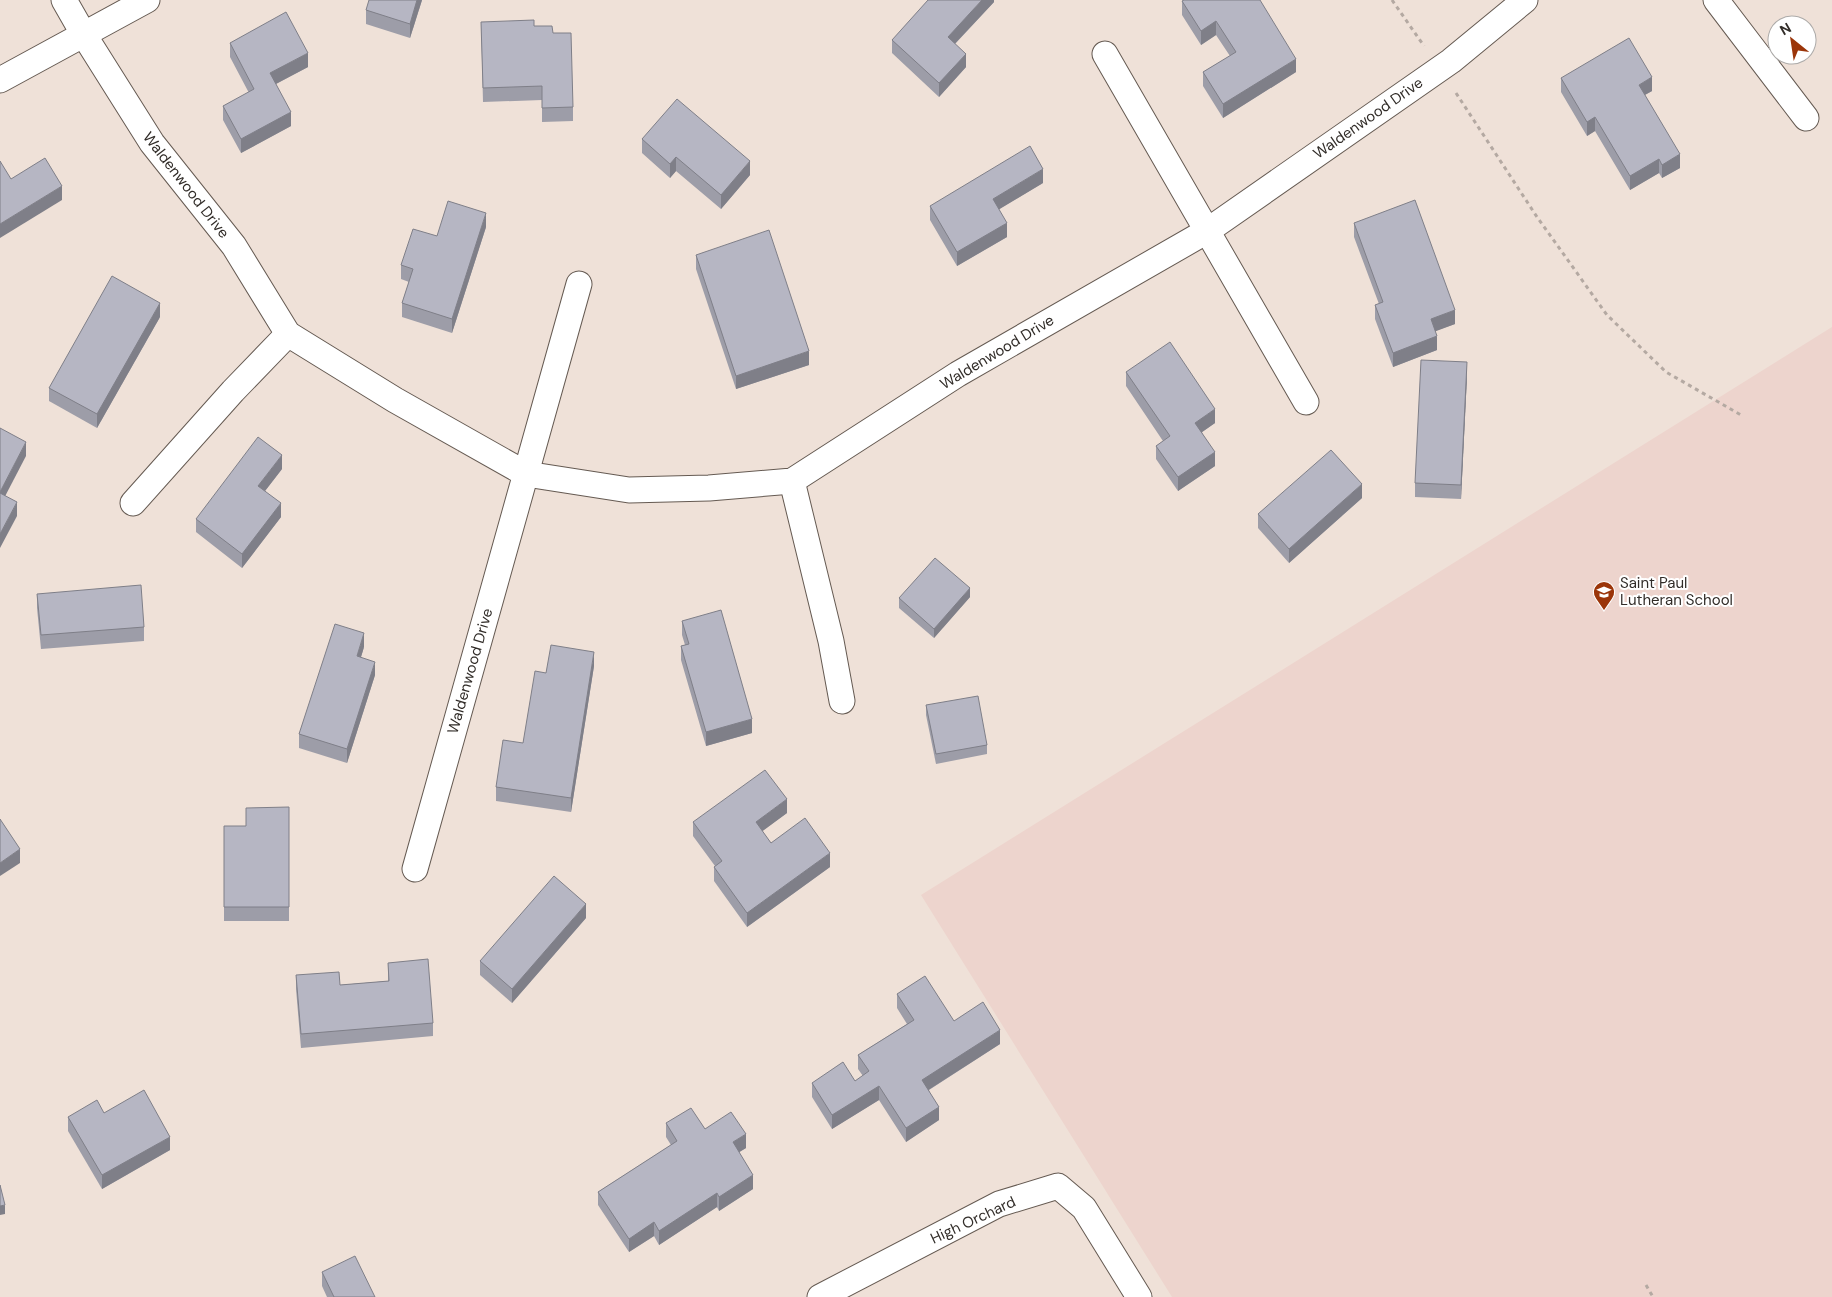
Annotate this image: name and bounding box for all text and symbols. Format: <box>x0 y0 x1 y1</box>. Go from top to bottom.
north arrow <box>1767 15 1817 65</box>
text: N <box>1777 18 1794 39</box>
street label: Waldenwood Drive <box>1309 73 1427 163</box>
street label: Waldenwood Drive <box>138 128 234 242</box>
street label: Waldenwood Drive <box>936 310 1058 394</box>
place label: Saint Paul Lutheran School <box>1620 573 1733 610</box>
school or university icon: Saint Paul Lutheran School <box>1592 580 1616 611</box>
street label: Waldenwood Drive <box>443 606 497 736</box>
street label: High Orchard <box>927 1192 1019 1248</box>

